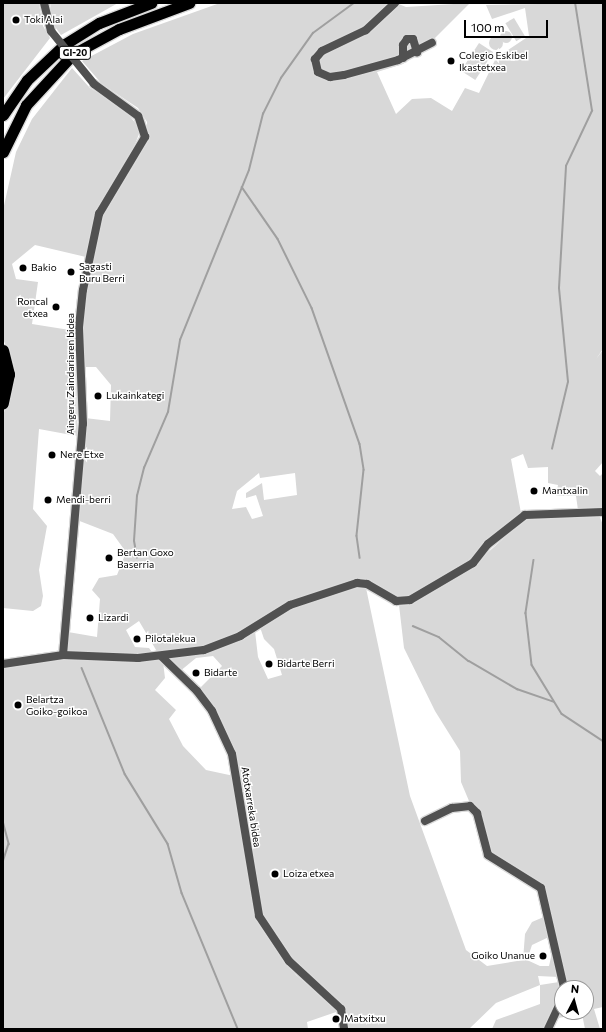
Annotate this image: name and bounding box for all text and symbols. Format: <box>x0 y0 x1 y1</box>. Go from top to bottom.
scale bar <box>466 12 550 38</box>
place label: Toki Alai <box>24 14 63 26</box>
marker: Toki Alai <box>11 15 21 25</box>
text: 100 m <box>471 20 505 34</box>
road number: GI-20 <box>58 46 92 60</box>
place label: Colegio Eskibel Ikastetxea <box>459 49 528 72</box>
marker: Colegio Eskibel Ikastetxea <box>446 56 456 66</box>
place label: Sagasti Buru Berri <box>79 260 125 284</box>
place label: Bakio <box>31 262 57 274</box>
marker: Bakio <box>18 263 28 273</box>
marker: Sagasti Buru Berri <box>66 267 76 277</box>
place label: Roncal etxea <box>17 295 48 318</box>
marker: Roncal etxea <box>51 302 61 312</box>
street label: Aingeru Zaindariaren bidea <box>65 313 77 435</box>
place label: Lukainkategi <box>106 390 164 402</box>
marker: Lukainkategi <box>93 391 103 401</box>
place label: Nere Etxe <box>60 449 104 461</box>
marker: Nere Etxe <box>47 450 57 460</box>
place label: Mantxalin <box>542 485 588 497</box>
marker: Mantxalin <box>529 486 539 496</box>
place label: Mendi-berri <box>56 494 111 506</box>
marker: Mendi-berri <box>43 495 53 505</box>
place label: Bertan Goxo Baserria <box>117 546 174 570</box>
marker: Bertan Goxo Baserria <box>104 553 114 563</box>
place label: Lizardi <box>98 612 129 624</box>
marker: Lizardi <box>85 613 95 623</box>
place label: Pilotalekua <box>145 633 196 645</box>
marker: Pilotalekua <box>132 634 142 644</box>
place label: Bidarte Berri <box>277 658 335 670</box>
marker: Bidarte Berri <box>264 659 274 669</box>
place label: Bidarte <box>204 667 237 679</box>
marker: Bidarte <box>191 668 201 678</box>
place label: Belartza Goiko-goikoa <box>26 693 88 716</box>
marker: Belartza Goiko-goikoa <box>13 700 23 710</box>
street label: Atotxarreka bidea <box>239 766 263 848</box>
place label: Loiza etxea <box>283 868 334 880</box>
marker: Loiza etxea <box>270 869 280 879</box>
place label: Goiko Unanue <box>471 950 535 962</box>
marker: Goiko Unanue <box>538 951 548 961</box>
north arrow <box>554 980 594 1020</box>
text: N <box>570 982 580 995</box>
place label: Matxitxu <box>344 1013 386 1025</box>
marker: Matxitxu <box>331 1014 341 1024</box>

